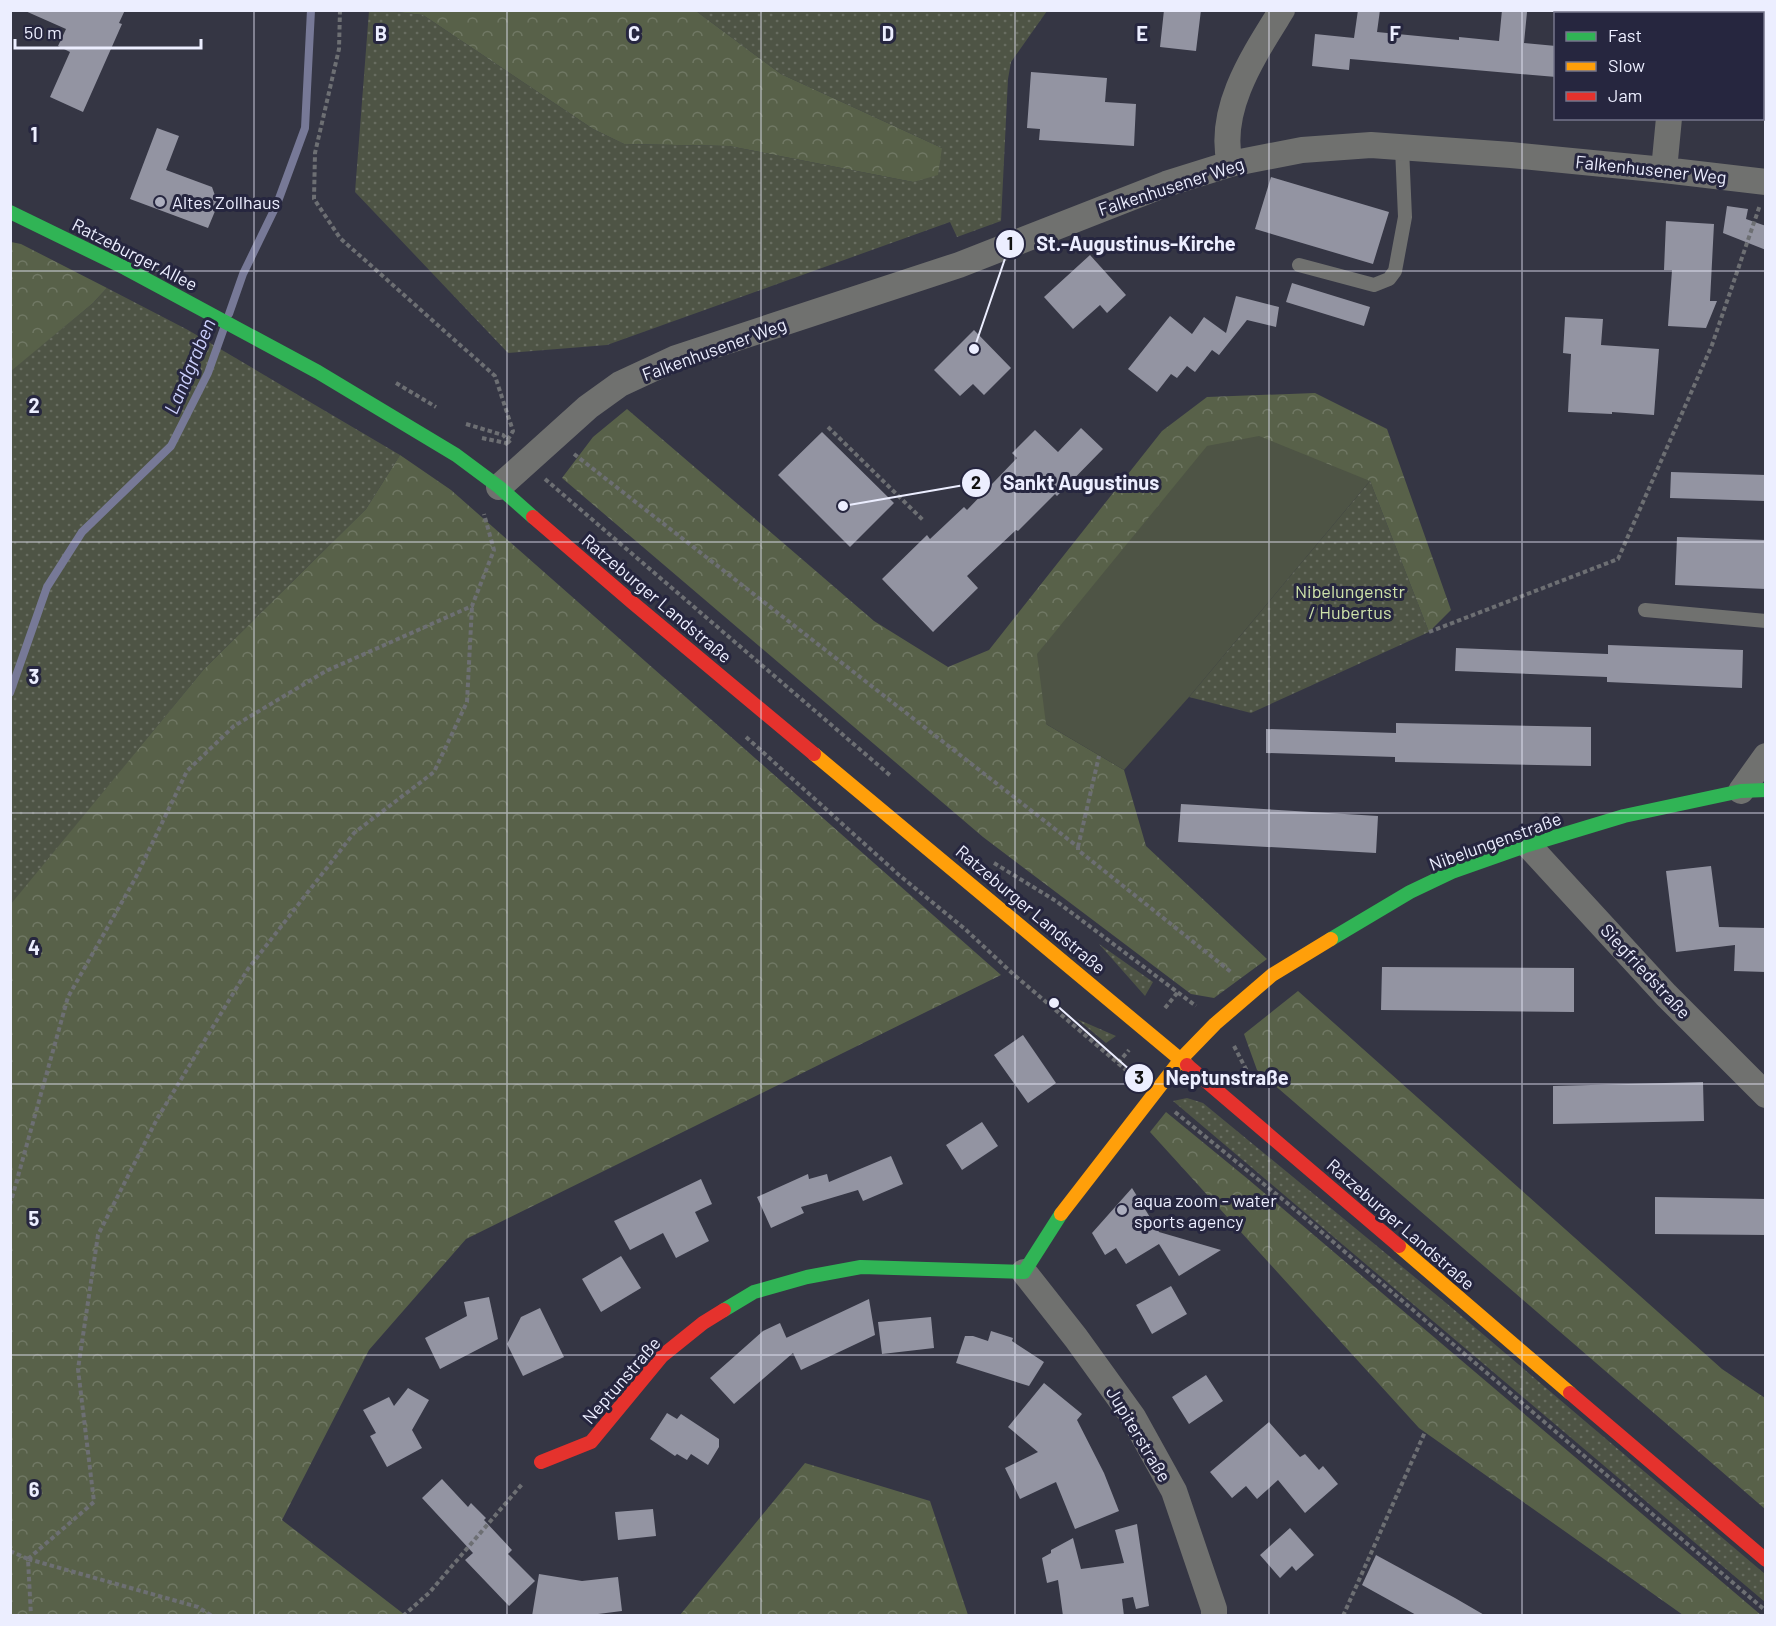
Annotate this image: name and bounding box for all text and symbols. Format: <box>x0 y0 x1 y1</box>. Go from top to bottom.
scale bar <box>15 12 201 50</box>
legend <box>1554 12 1764 120</box>
text: 50 m <box>24 21 62 43</box>
text: B <box>375 21 387 45</box>
text: C <box>628 21 640 45</box>
text: D <box>882 21 894 45</box>
text: E <box>1136 21 1148 45</box>
text: F <box>1389 21 1401 45</box>
text: Fast <box>1608 24 1642 46</box>
text: Slow <box>1608 54 1645 76</box>
text: Jam <box>1608 84 1642 106</box>
text: 1 <box>30 122 38 146</box>
street label: Falkenhusener Weg <box>1574 150 1728 188</box>
street label: Falkenhusener Weg <box>1095 152 1247 220</box>
place label: Altes Zollhaus <box>172 191 280 213</box>
marker: Altes Zollhaus <box>153 195 167 209</box>
street label: Ratzeburger Allee <box>69 213 201 295</box>
callout: St.-Augustinus-Kirche <box>995 225 1248 263</box>
text: St.-Augustinus-Kirche <box>1036 231 1236 255</box>
text: 1 <box>1007 232 1013 254</box>
street label: Falkenhusener Weg <box>639 313 789 385</box>
water label: Landgraben <box>158 315 220 417</box>
text: 2 <box>28 393 40 417</box>
callout: Sankt Augustinus <box>961 464 1171 502</box>
text: Sankt Augustinus <box>1003 470 1159 494</box>
text: 2 <box>971 471 981 493</box>
street label: Ratzeburger Landstraße <box>578 529 736 667</box>
park label: Nibelungenstr / Hubertus <box>1295 580 1406 623</box>
text: 3 <box>29 664 39 688</box>
street label: Nibelungenstraße <box>1426 807 1564 875</box>
street label: Ratzeburger Landstraße <box>952 840 1110 978</box>
street label: Siegfriedstraße <box>1596 919 1696 1023</box>
text: 4 <box>28 935 40 959</box>
callout: Neptunstraße <box>1124 1059 1301 1097</box>
text: Neptunstraße <box>1165 1065 1289 1089</box>
text: 3 <box>1134 1066 1144 1088</box>
street label: Ratzeburger Landstraße <box>1323 1154 1479 1294</box>
place label: aqua zoom - water sports agency <box>1134 1189 1277 1232</box>
marker: aqua zoom - water sports agency <box>1115 1203 1129 1217</box>
text: 5 <box>29 1206 40 1230</box>
street label: Neptunstraße <box>577 1332 665 1428</box>
street label: Jupiterstraße <box>1102 1382 1176 1486</box>
text: 6 <box>29 1477 40 1501</box>

